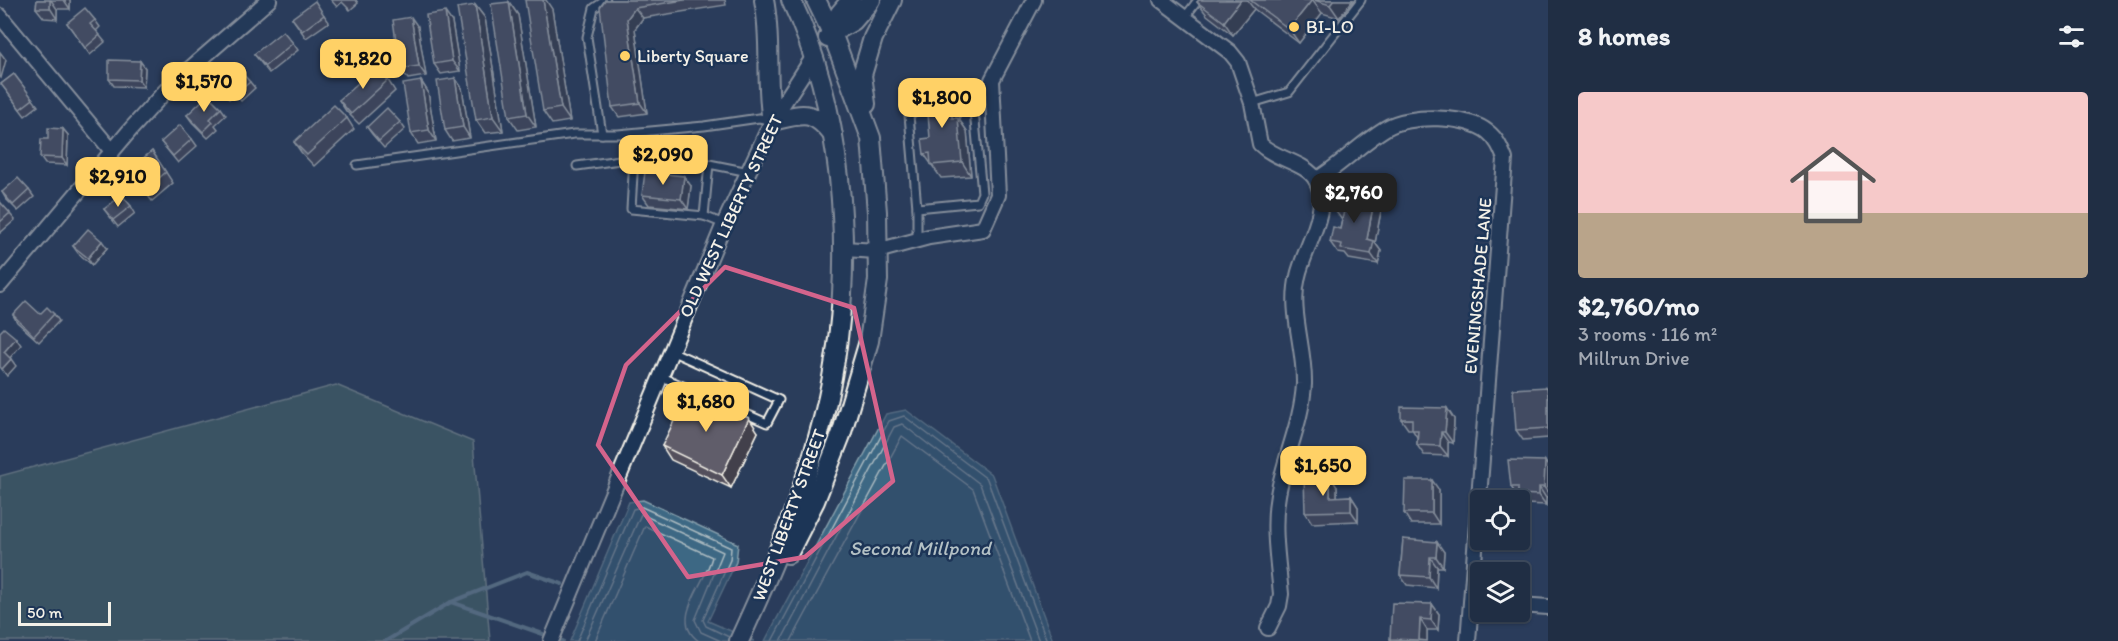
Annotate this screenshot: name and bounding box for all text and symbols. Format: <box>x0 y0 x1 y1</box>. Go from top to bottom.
place label: BI-LO <box>1306 16 1354 38</box>
marker: BI-LO <box>1287 20 1301 34</box>
text: 8 homes <box>1578 20 1670 52</box>
icon: filters <box>2055 20 2088 53</box>
pin: $1,820 <box>314 39 412 90</box>
place label: Liberty Square <box>637 45 749 67</box>
text: $1,820 <box>334 46 392 70</box>
marker: Liberty Square <box>618 49 632 63</box>
pin: $1,570 <box>155 62 253 113</box>
text: $1,570 <box>176 69 232 93</box>
pin: $1,800 <box>893 78 991 129</box>
text: $1,800 <box>912 85 972 109</box>
street label: OLD WEST LIBERTY STREET <box>674 111 788 321</box>
icon: home <box>1779 131 1887 239</box>
pin: $2,090 <box>614 135 712 186</box>
text: $2,090 <box>633 142 693 166</box>
pin: $2,910 <box>69 157 167 208</box>
text: $2,910 <box>89 164 147 188</box>
pin: $2,760 <box>1305 173 1403 224</box>
text: $2,760 <box>1325 180 1383 204</box>
street label: EVENINGSHADE LANE <box>1459 197 1497 375</box>
text: $2,760/mo <box>1578 290 1700 322</box>
text: 3 rooms · 116 m² <box>1578 322 1717 346</box>
text: Millrun Drive <box>1578 346 1689 370</box>
pin: $1,680 <box>657 382 755 433</box>
text: $1,680 <box>677 389 735 413</box>
street label: WEST LIBERTY STREET <box>748 426 830 604</box>
pin: $1,650 <box>1274 446 1372 497</box>
text: $1,650 <box>1294 453 1352 477</box>
map controls <box>1470 490 1530 622</box>
button: locate <box>1470 490 1530 550</box>
water label: Second Millpond <box>849 536 993 560</box>
button: layers <box>1470 562 1530 622</box>
scale bar <box>18 599 111 626</box>
text: 50 m <box>27 603 62 622</box>

